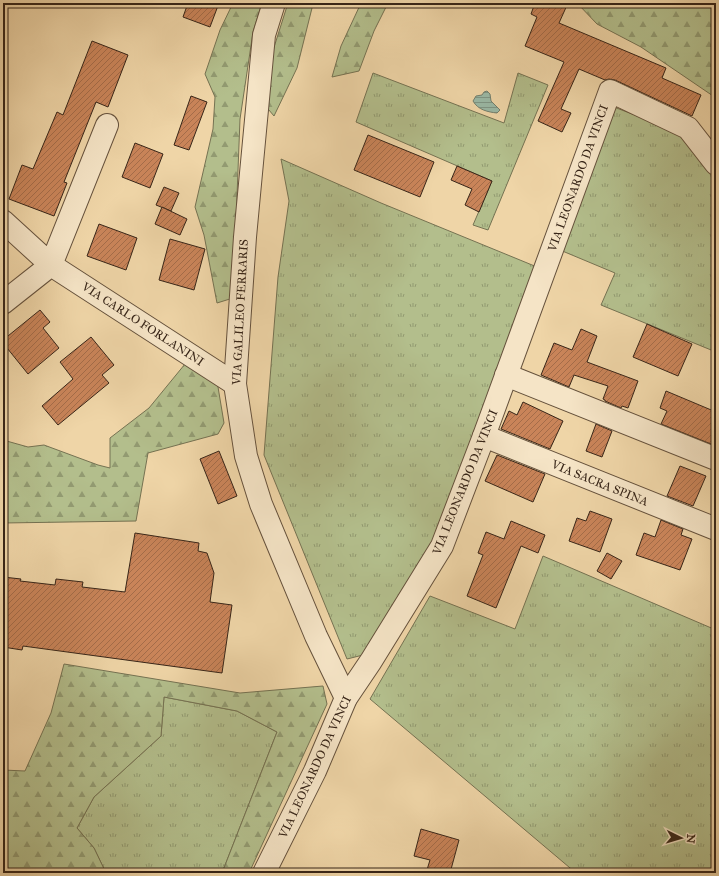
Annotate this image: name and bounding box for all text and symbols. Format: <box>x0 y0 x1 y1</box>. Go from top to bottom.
street label: VIA LEONARDO DA VINCI <box>545 103 611 254</box>
street label: VIA GALILEO FERRARIS <box>229 239 251 386</box>
street label: VIA CARLO FORLANINI <box>79 279 207 369</box>
street label: VIA LEONARDO DA VINCI <box>429 407 501 558</box>
street label: VIA SACRA SPINA <box>549 457 650 509</box>
street label: VIA LEONARDO DA VINCI <box>275 694 354 841</box>
north arrow <box>661 818 701 858</box>
text: N <box>684 834 697 845</box>

